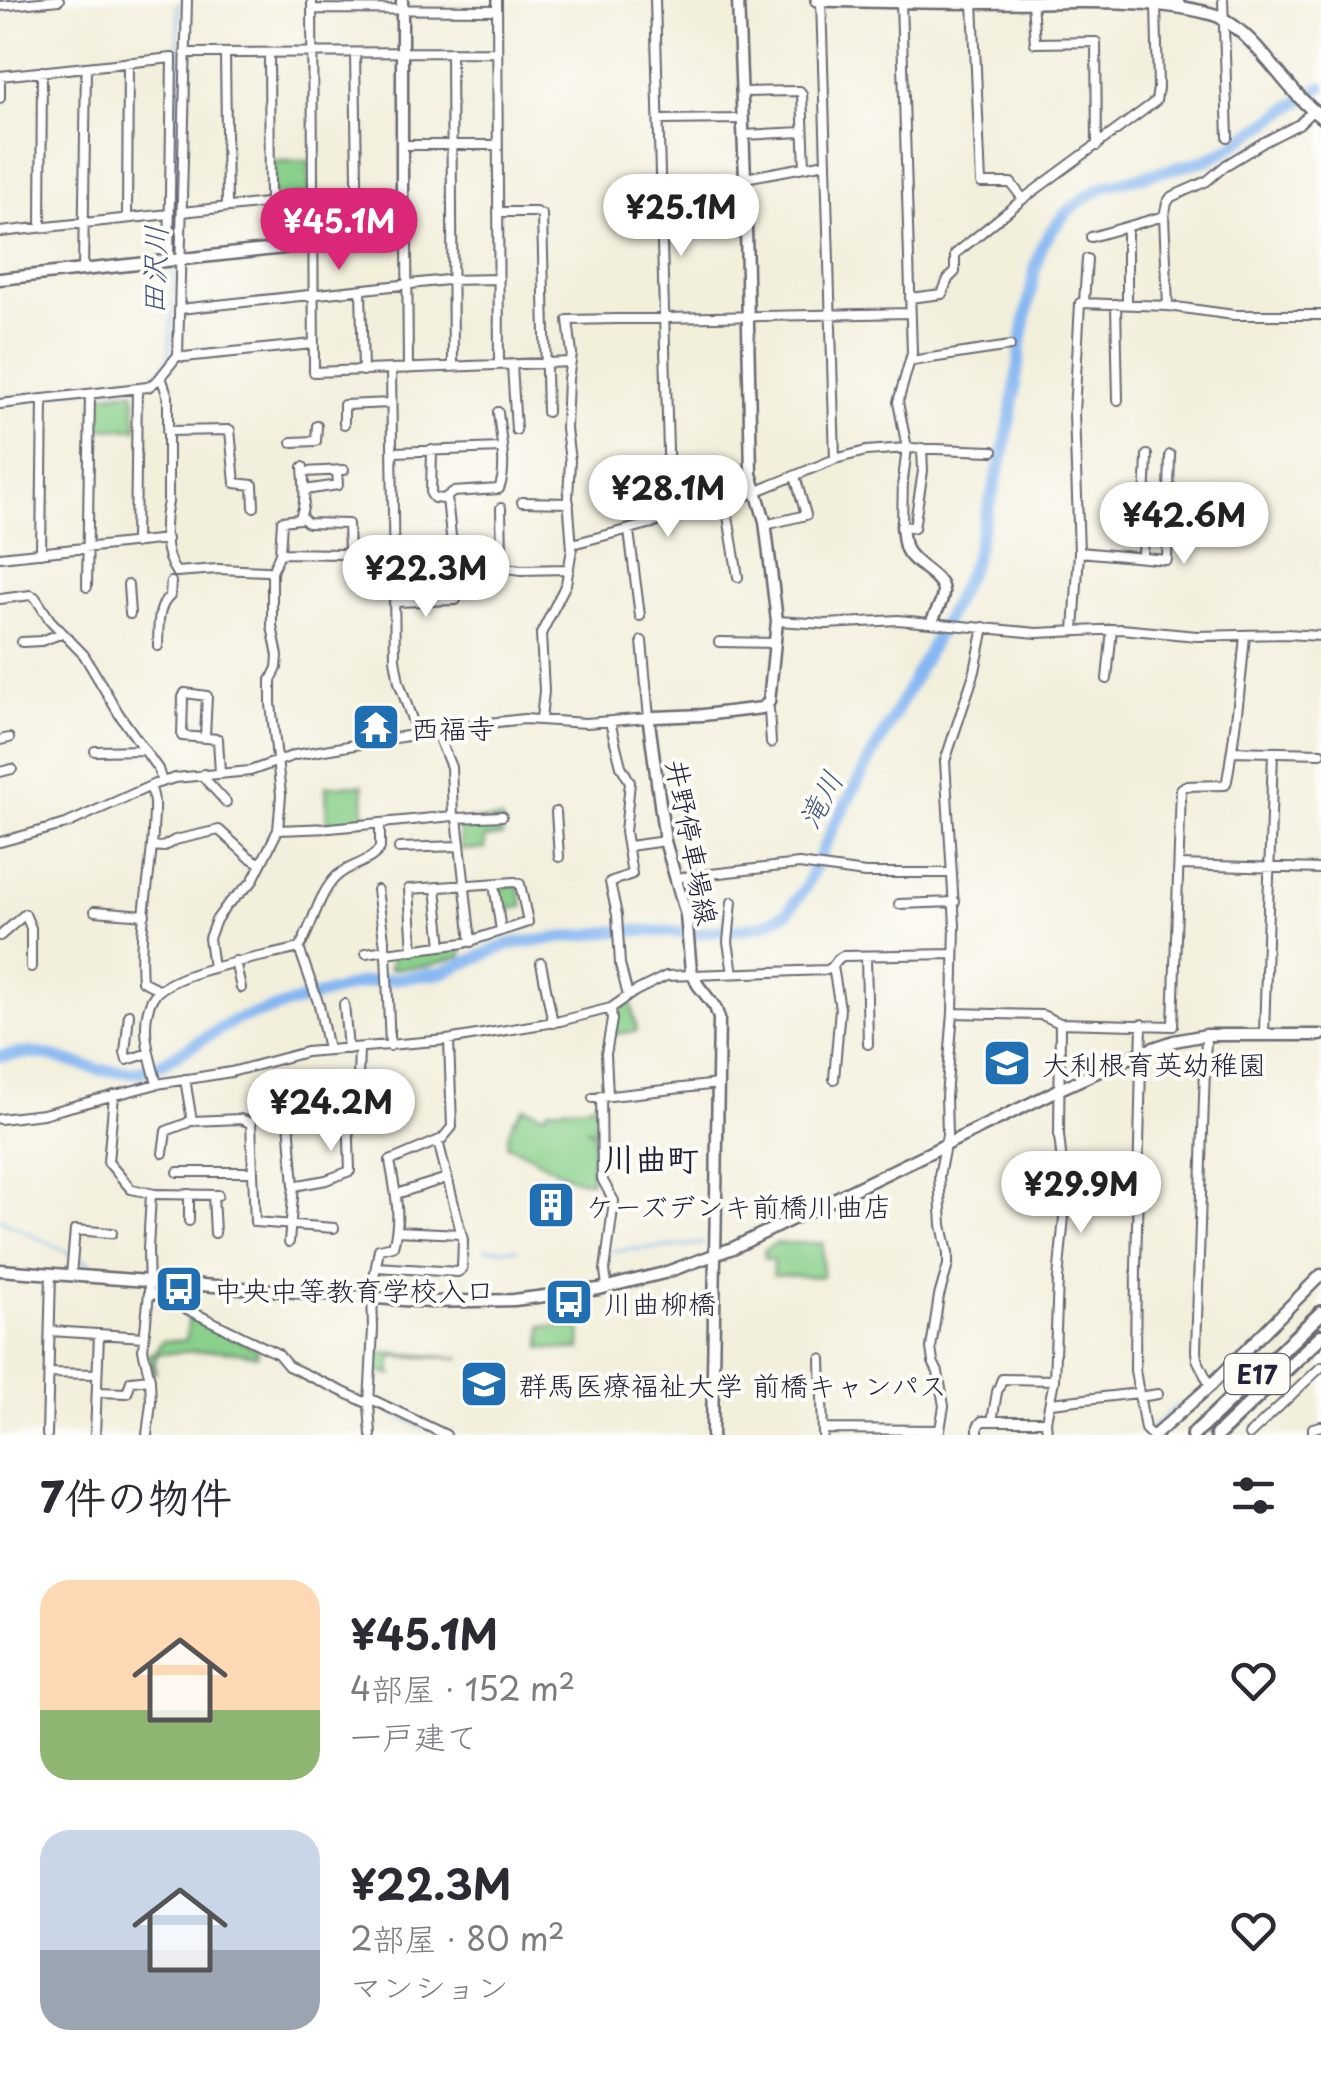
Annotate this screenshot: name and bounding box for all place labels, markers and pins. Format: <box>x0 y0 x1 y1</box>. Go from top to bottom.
pin: ¥25.1M <box>600 174 762 259</box>
pin: ¥45.1M <box>258 188 420 273</box>
pin: ¥28.1M <box>587 455 749 540</box>
pin: ¥42.6M <box>1103 482 1265 567</box>
pin: ¥22.3M <box>345 535 507 620</box>
temple icon: 西福寺 <box>350 701 402 753</box>
place label: 西福寺 <box>411 706 495 749</box>
school or university icon: 大利根育英幼稚園 <box>981 1037 1033 1089</box>
place label: 大利根育英幼稚園 <box>1042 1042 1266 1085</box>
pin: ¥24.2M <box>250 1069 412 1154</box>
pin: ¥29.9M <box>1000 1151 1162 1236</box>
building icon: ケーズデンキ前橋川曲店 <box>525 1179 577 1231</box>
place label: ケーズデンキ前橋川曲店 <box>586 1184 892 1227</box>
bus stop icon: 中央中等教育学校入口 <box>153 1263 205 1315</box>
place label: 中央中等教育学校入口 <box>214 1268 494 1311</box>
bus stop icon: 川曲柳橋 <box>543 1276 595 1328</box>
place label: 川曲柳橋 <box>604 1281 716 1324</box>
school or university icon: 群馬医療福祉大学 前橋キャンパス <box>458 1358 510 1410</box>
place label: 群馬医療福祉大学 前橋キャンパス <box>519 1363 947 1406</box>

